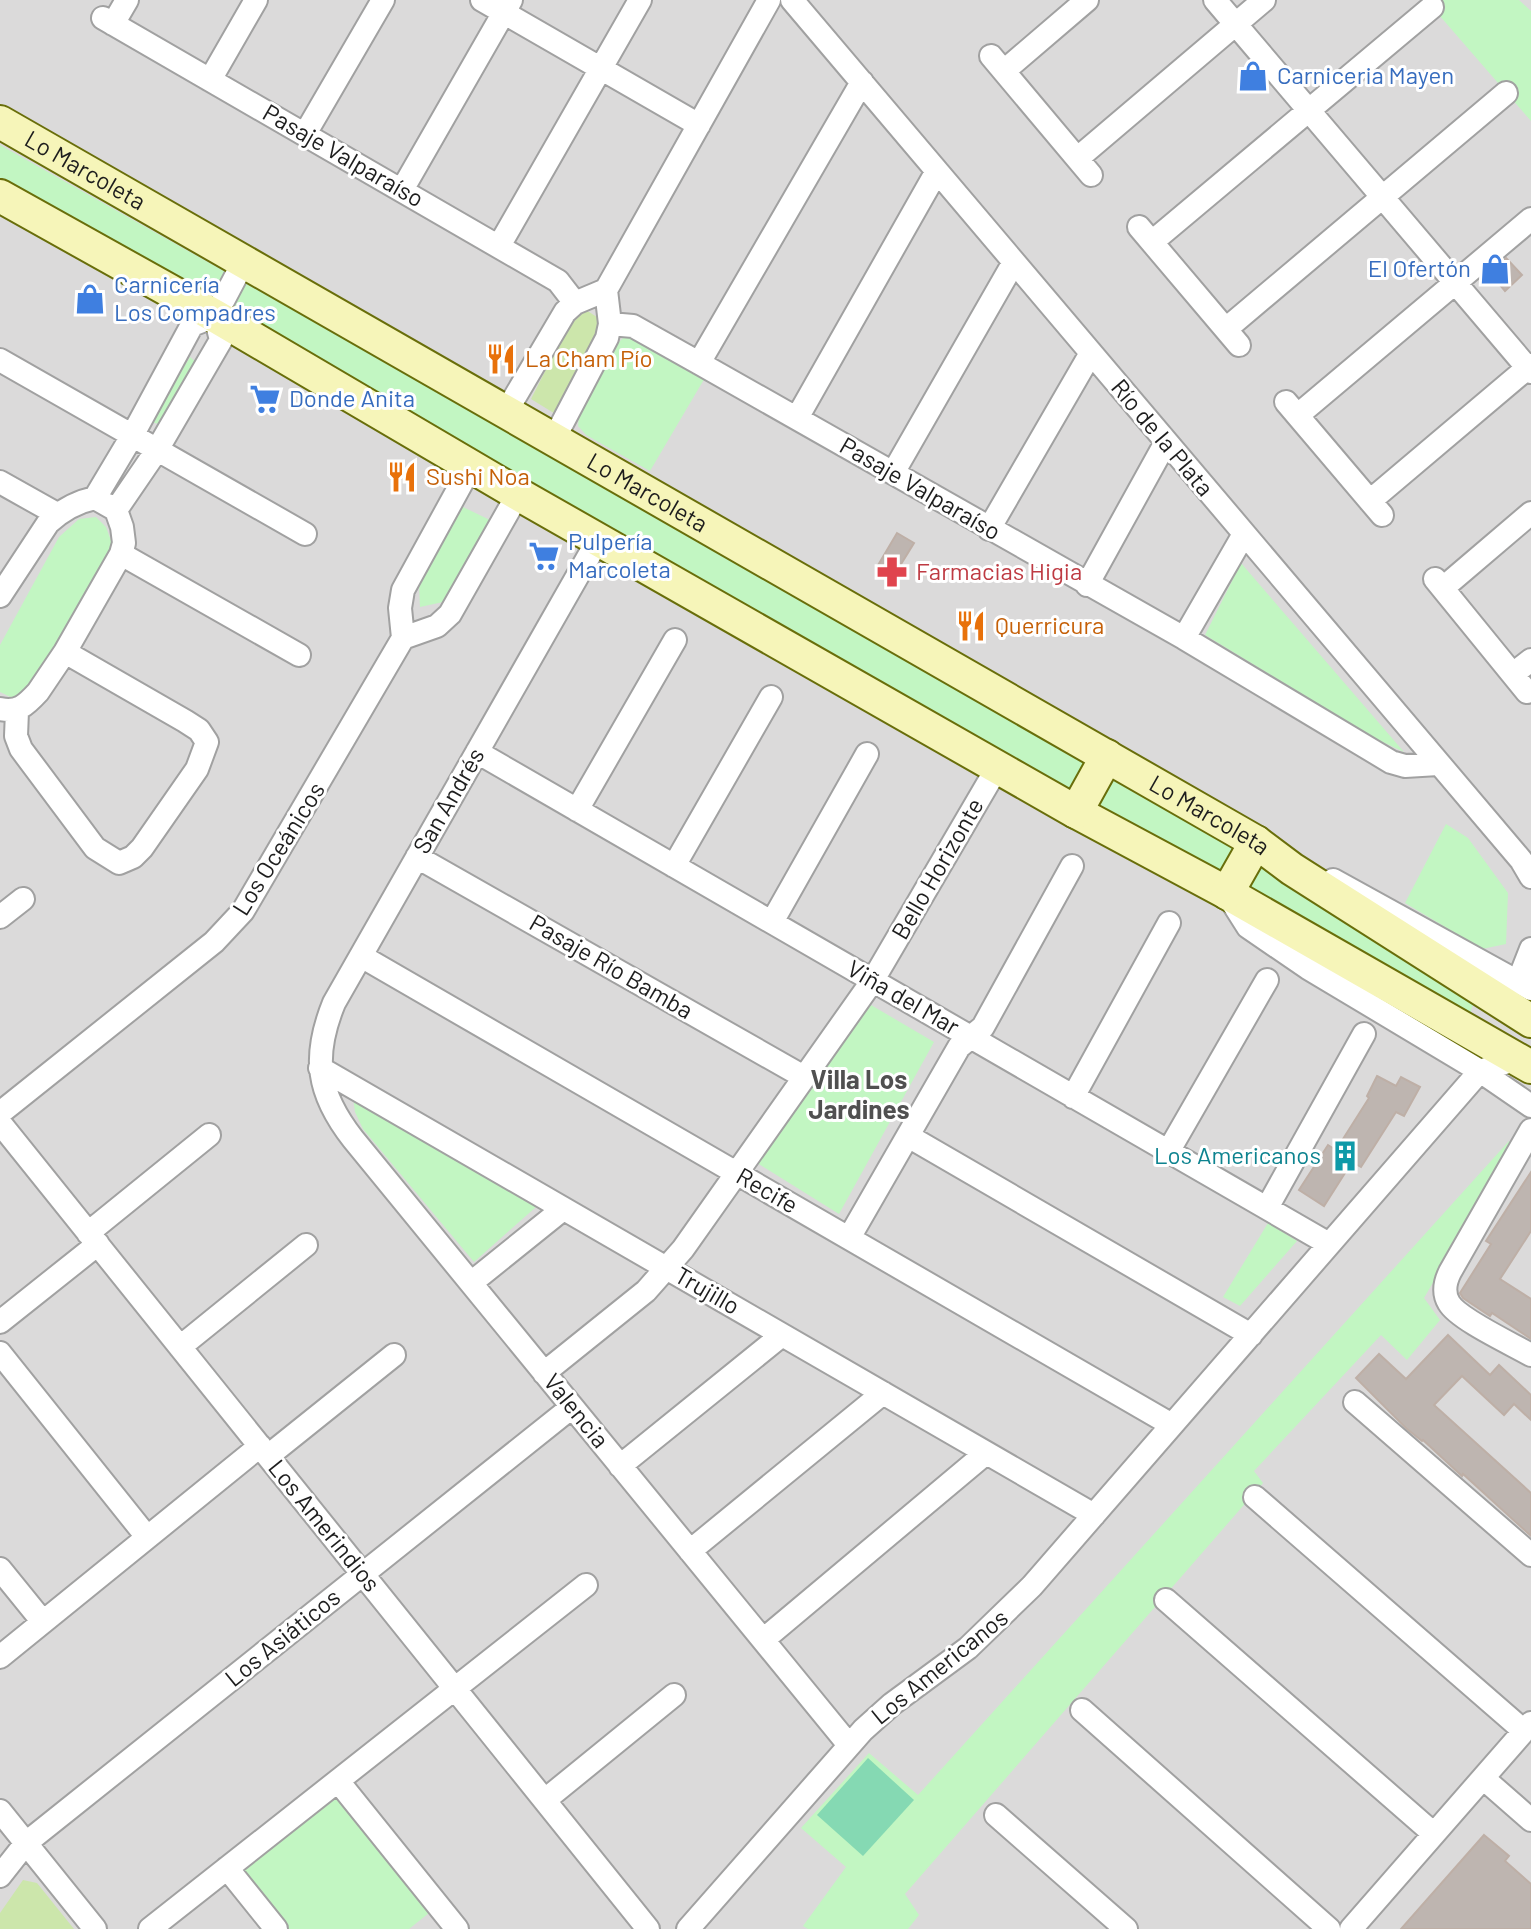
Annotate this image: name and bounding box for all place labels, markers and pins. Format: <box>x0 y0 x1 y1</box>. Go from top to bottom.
shop icon: Carniceria Mayen <box>1236 59 1270 93</box>
place label: Carniceria Mayen <box>1277 60 1454 89</box>
shop icon: El Ofertón <box>1478 252 1512 286</box>
place label: El Ofertón <box>1368 253 1471 282</box>
place label: Carnicería Los Compadres <box>114 269 276 326</box>
shop icon: Carnicería Los Compadres <box>73 282 107 316</box>
restaurant icon: La Cham Pío <box>484 342 518 376</box>
place label: La Cham Pío <box>525 343 653 372</box>
supermarket icon: Donde Anita <box>248 382 282 416</box>
place label: Donde Anita <box>289 383 415 412</box>
restaurant icon: Sushi Noa <box>385 460 419 494</box>
place label: Sushi Noa <box>426 461 530 490</box>
place label: Pulpería Marcoleta <box>568 526 671 583</box>
supermarket icon: Pulpería Marcoleta <box>527 539 561 573</box>
pharmacy icon: Farmacias Higia <box>875 555 909 589</box>
place label: Farmacias Higia <box>916 556 1082 585</box>
restaurant icon: Querricura <box>954 609 988 643</box>
place label: Querricura <box>995 610 1104 639</box>
building icon: Los Americanos <box>1328 1139 1362 1173</box>
place label: Los Americanos <box>1154 1140 1321 1169</box>

